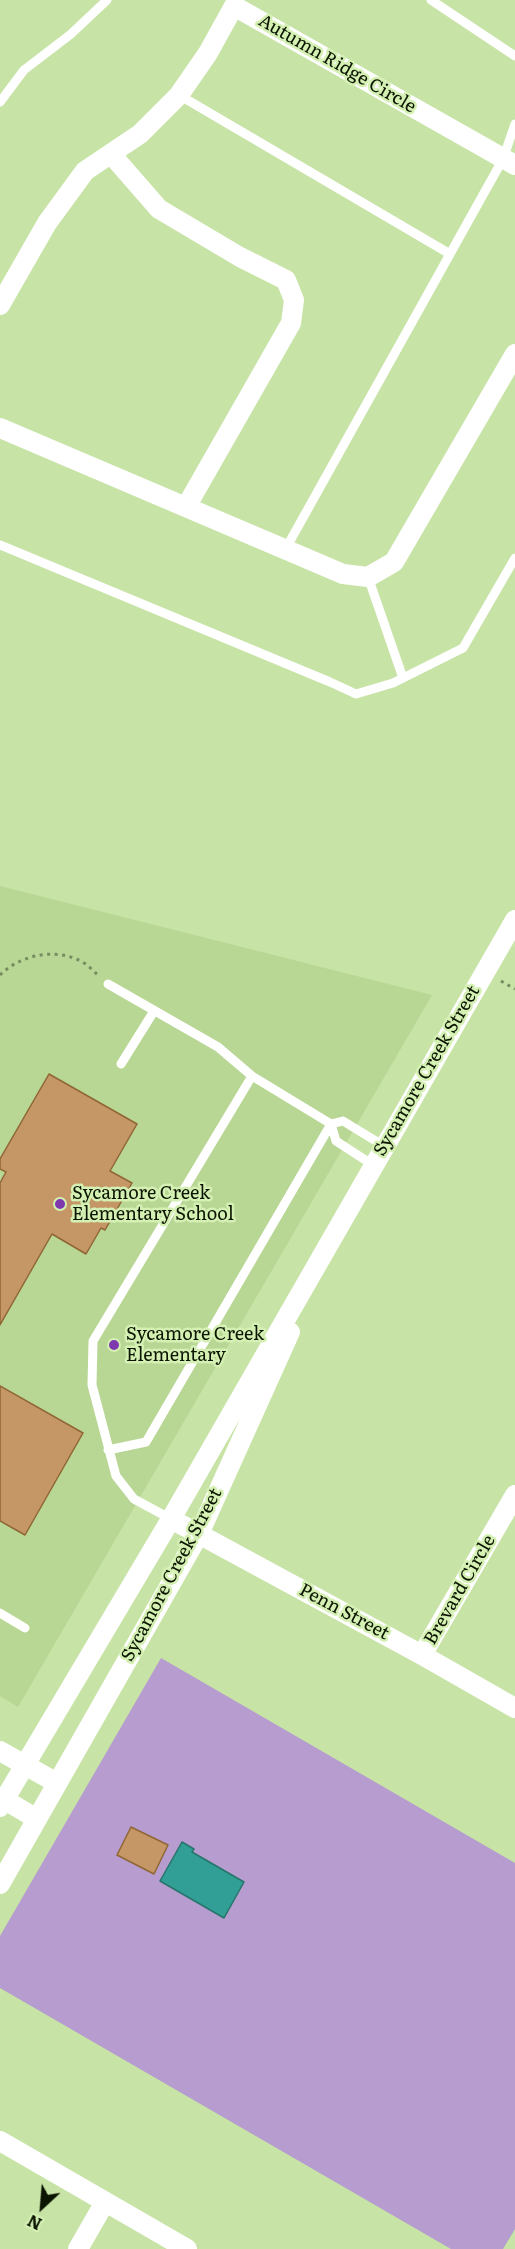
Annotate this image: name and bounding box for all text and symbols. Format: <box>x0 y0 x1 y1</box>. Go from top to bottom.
street label: Autumn Ridge Circle <box>254 10 420 118</box>
street label: Sycamore Creek Street <box>369 982 485 1160</box>
place label: Sycamore Creek Elementary School <box>72 1183 234 1226</box>
marker: Sycamore Creek Elementary School <box>53 1197 67 1211</box>
place label: Sycamore Creek Elementary <box>126 1324 264 1366</box>
marker: Sycamore Creek Elementary <box>107 1338 121 1352</box>
street label: Sycamore Creek Street <box>117 1485 227 1665</box>
street label: Brevard Circle <box>420 1531 500 1649</box>
street label: Penn Street <box>295 1579 393 1645</box>
north arrow <box>12 2177 72 2237</box>
text: N <box>23 2209 45 2237</box>

